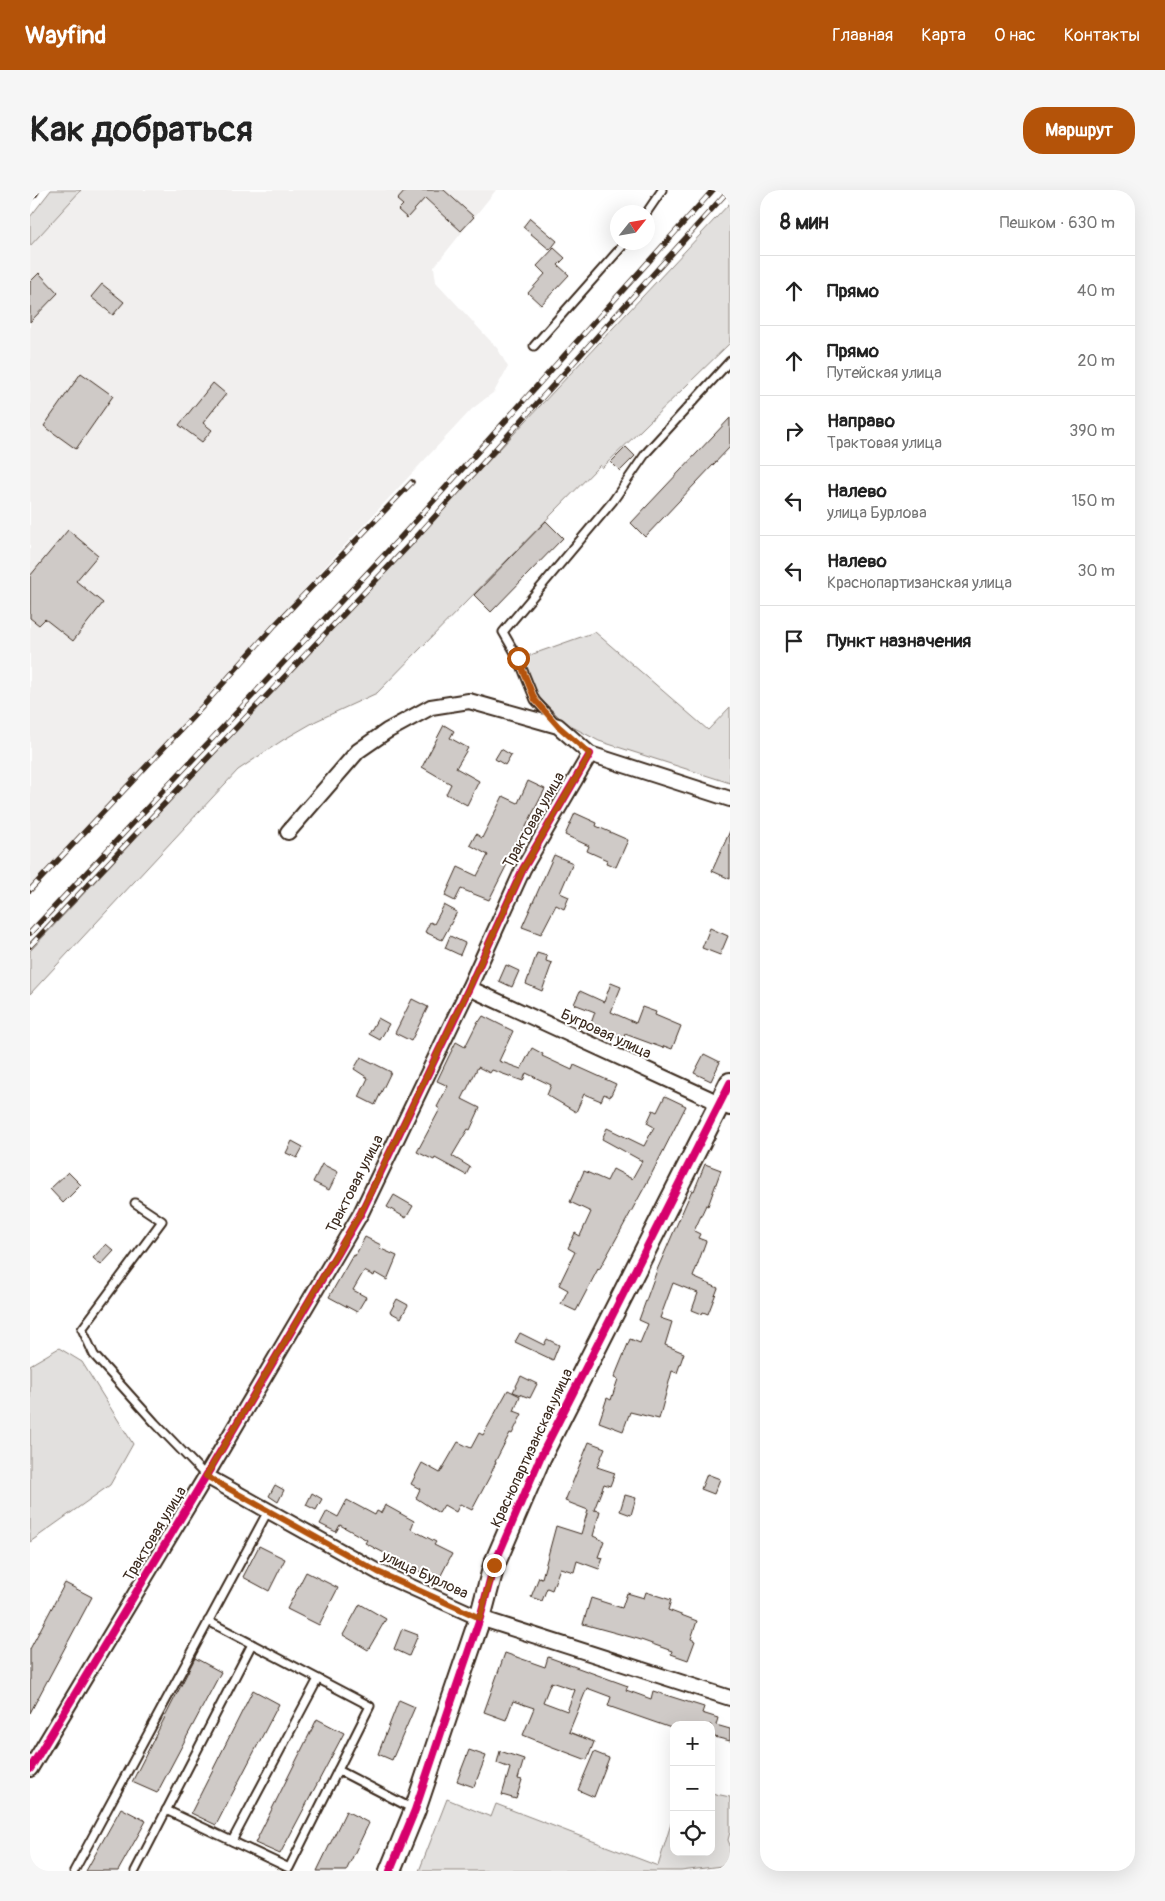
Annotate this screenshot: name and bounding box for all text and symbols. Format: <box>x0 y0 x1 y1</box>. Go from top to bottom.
text: Wayfind <box>25 21 106 50</box>
text: Главная <box>832 24 893 47</box>
text: Карта <box>921 24 966 47</box>
text: О нас <box>994 24 1036 47</box>
text: Контакты <box>1064 24 1140 47</box>
button: Маршрут <box>1023 107 1135 154</box>
text: Как добраться <box>30 108 253 152</box>
north arrow <box>610 205 655 250</box>
text: 8 мин <box>780 209 829 236</box>
text: Пешком · 630 m <box>1000 213 1115 233</box>
icon: ahead <box>780 277 808 305</box>
text: Прямо <box>827 279 879 303</box>
text: 40 m <box>1077 281 1115 301</box>
text: Прямо <box>827 339 879 363</box>
icon: ahead <box>780 347 808 375</box>
text: 20 m <box>1077 351 1115 371</box>
text: Путейская улица <box>827 363 942 383</box>
text: Направо <box>827 409 895 433</box>
icon: right <box>780 417 808 445</box>
text: 390 m <box>1069 421 1115 441</box>
text: Трактовая улица <box>827 433 942 453</box>
text: Налево <box>827 479 887 503</box>
icon: left <box>780 487 808 515</box>
text: 150 m <box>1071 491 1115 511</box>
text: улица Бурлова <box>827 503 927 523</box>
text: Налево <box>827 549 887 573</box>
icon: left <box>780 557 808 585</box>
text: 30 m <box>1077 561 1115 581</box>
text: Краснопартизанская улица <box>827 573 1012 593</box>
icon: arrive <box>780 627 808 655</box>
text: Пункт назначения <box>827 629 971 653</box>
route start <box>507 647 530 670</box>
street label: Трактовая улица <box>499 769 569 871</box>
street label: Бугровая улица <box>558 1005 654 1063</box>
street label: Трактовая улица <box>322 1132 388 1236</box>
street label: Краснопартизанская улица <box>487 1365 577 1531</box>
street label: Трактовая улица <box>119 1483 191 1585</box>
street label: улица Бурлова <box>378 1546 471 1603</box>
route end <box>483 1554 506 1577</box>
map controls <box>670 1721 715 1856</box>
button: + <box>670 1721 715 1766</box>
button: − <box>670 1766 715 1811</box>
button: locate <box>670 1811 715 1856</box>

